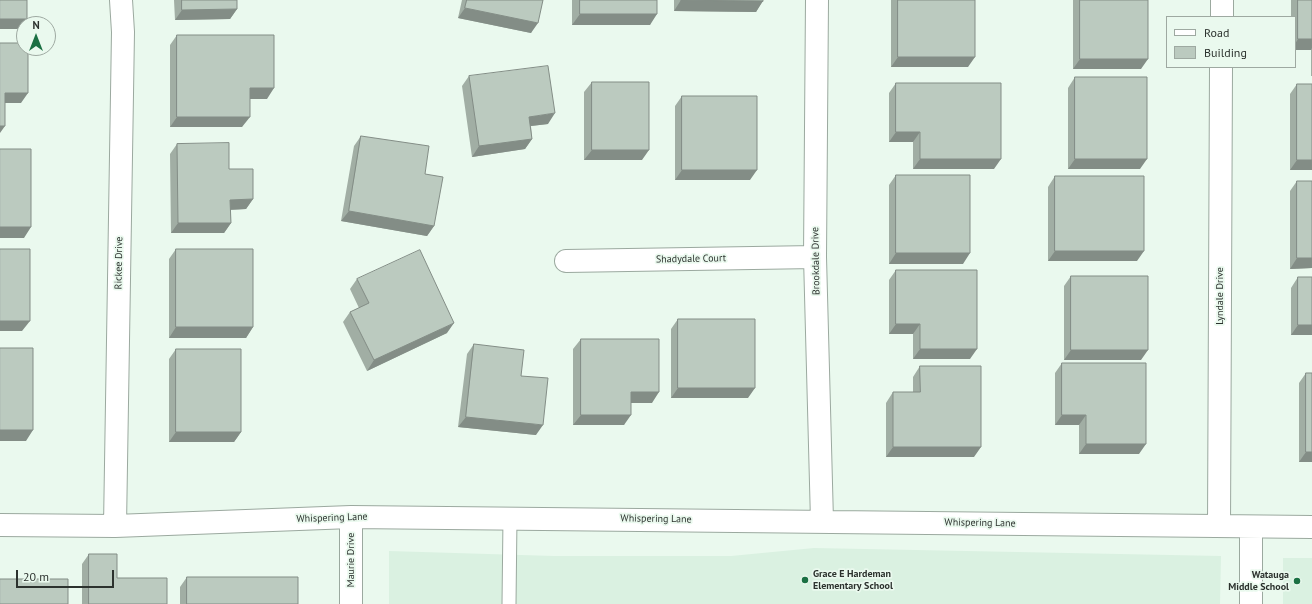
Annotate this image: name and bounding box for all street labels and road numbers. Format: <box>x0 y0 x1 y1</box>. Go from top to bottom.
street label: Brookdale Drive <box>809 227 823 295</box>
street label: Rickee Drive <box>113 236 125 290</box>
street label: Shadydale Court <box>656 252 726 266</box>
street label: Lyndale Drive <box>1214 267 1226 325</box>
street label: Whispering Lane <box>296 511 368 525</box>
street label: Whispering Lane <box>620 512 692 526</box>
street label: Whispering Lane <box>944 516 1016 530</box>
street label: Maurie Drive <box>345 533 357 587</box>

